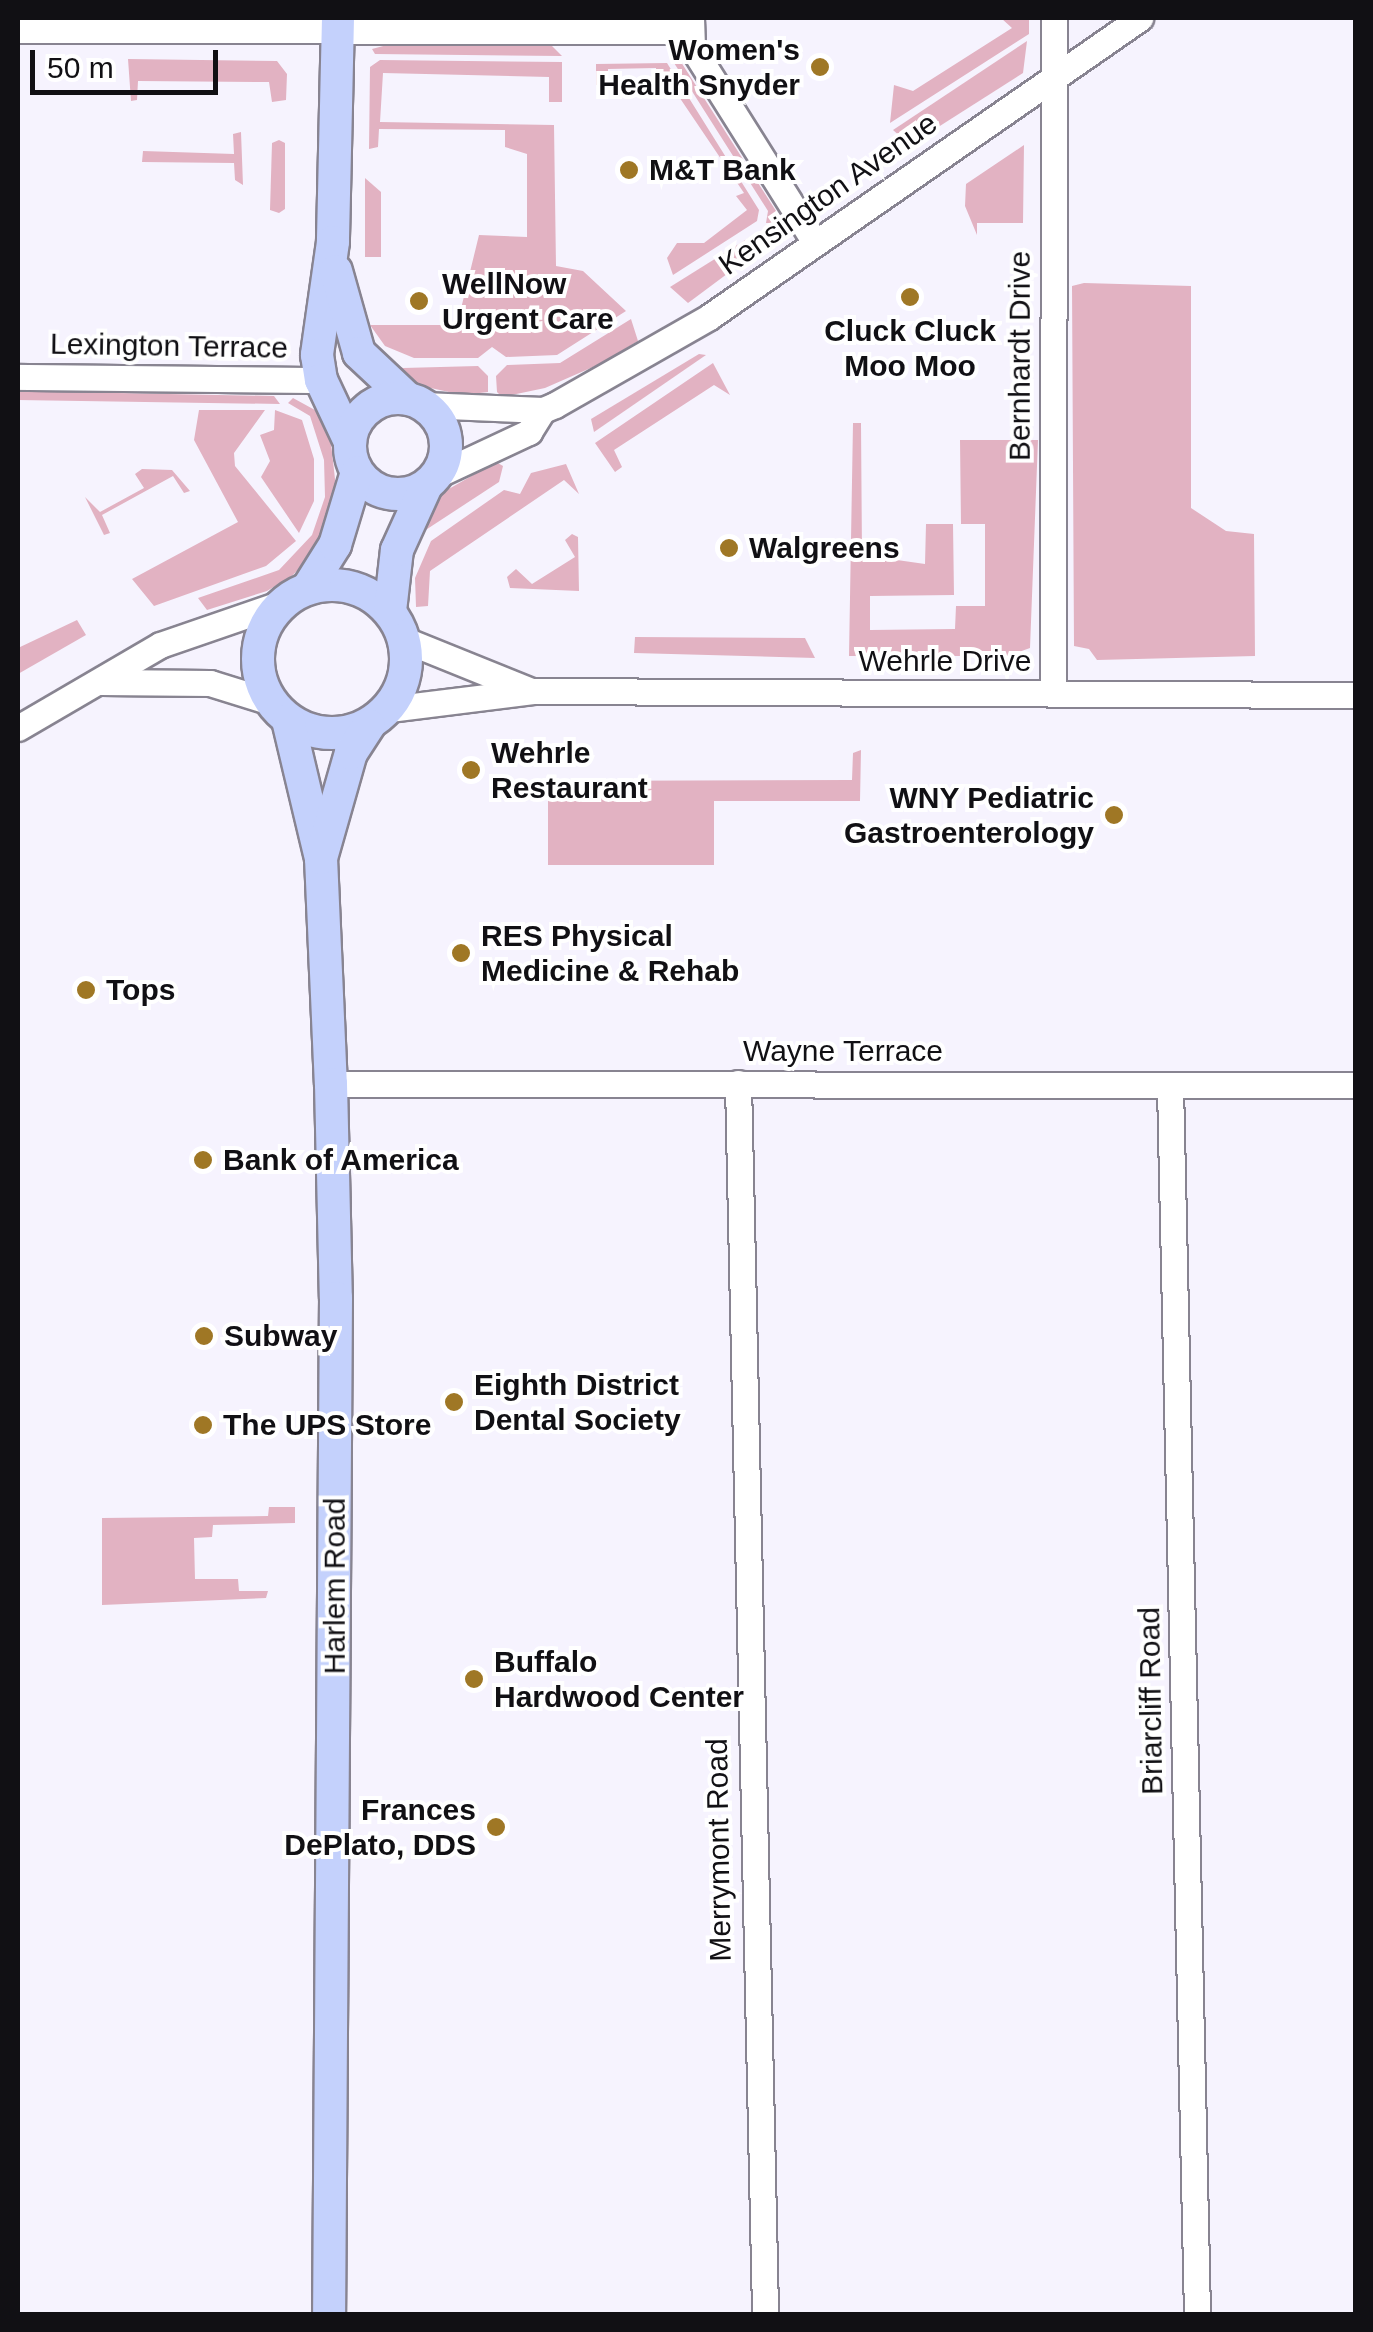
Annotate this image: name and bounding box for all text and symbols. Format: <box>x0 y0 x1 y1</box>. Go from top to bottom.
scale bar <box>35 30 222 92</box>
place label: Women's Health Snyder <box>598 32 800 102</box>
text: 50 m <box>47 51 114 84</box>
marker: Women's Health Snyder <box>809 56 831 78</box>
street label: Kensington Avenue <box>711 105 945 283</box>
place label: M&T Bank <box>649 152 796 188</box>
marker: M&T Bank <box>618 159 640 181</box>
street label: Bernhardt Drive <box>1002 251 1038 461</box>
place label: WellNow Urgent Care <box>442 266 614 336</box>
marker: Cluck Cluck Moo Moo <box>899 286 921 308</box>
marker: WellNow Urgent Care <box>406 288 432 314</box>
place label: Cluck Cluck Moo Moo <box>824 313 996 384</box>
street label: Lexington Terrace <box>49 326 289 366</box>
place label: Walgreens <box>749 530 900 566</box>
marker: Walgreens <box>718 537 740 559</box>
street label: Wehrle Drive <box>859 643 1031 679</box>
place label: Wehrle Restaurant <box>491 735 648 806</box>
marker: Wehrle Restaurant <box>460 759 482 781</box>
place label: WNY Pediatric Gastroenterology <box>844 780 1094 850</box>
marker: WNY Pediatric Gastroenterology <box>1103 804 1125 826</box>
place label: RES Physical Medicine & Rehab <box>481 918 739 988</box>
marker: RES Physical Medicine & Rehab <box>450 942 472 964</box>
place label: Tops <box>106 972 175 1008</box>
marker: Tops <box>75 979 97 1001</box>
street label: Wayne Terrace <box>743 1033 943 1069</box>
place label: Bank of America <box>223 1142 460 1178</box>
marker: Bank of America <box>192 1149 214 1171</box>
place label: Subway <box>224 1318 337 1354</box>
marker: Subway <box>193 1325 215 1347</box>
place label: Eighth District Dental Society <box>474 1367 681 1438</box>
marker: Eighth District Dental Society <box>443 1391 465 1413</box>
place label: The UPS Store <box>223 1407 431 1443</box>
marker: The UPS Store <box>192 1414 214 1436</box>
street label: Harlem Road <box>317 1498 353 1674</box>
street label: Briarcliff Road <box>1131 1607 1171 1795</box>
place label: Buffalo Hardwood Center <box>494 1644 744 1714</box>
marker: Buffalo Hardwood Center <box>463 1668 485 1690</box>
street label: Merrymont Road <box>699 1738 739 1962</box>
place label: Frances DePlato, DDS <box>284 1792 476 1862</box>
marker: Frances DePlato, DDS <box>485 1816 507 1838</box>

